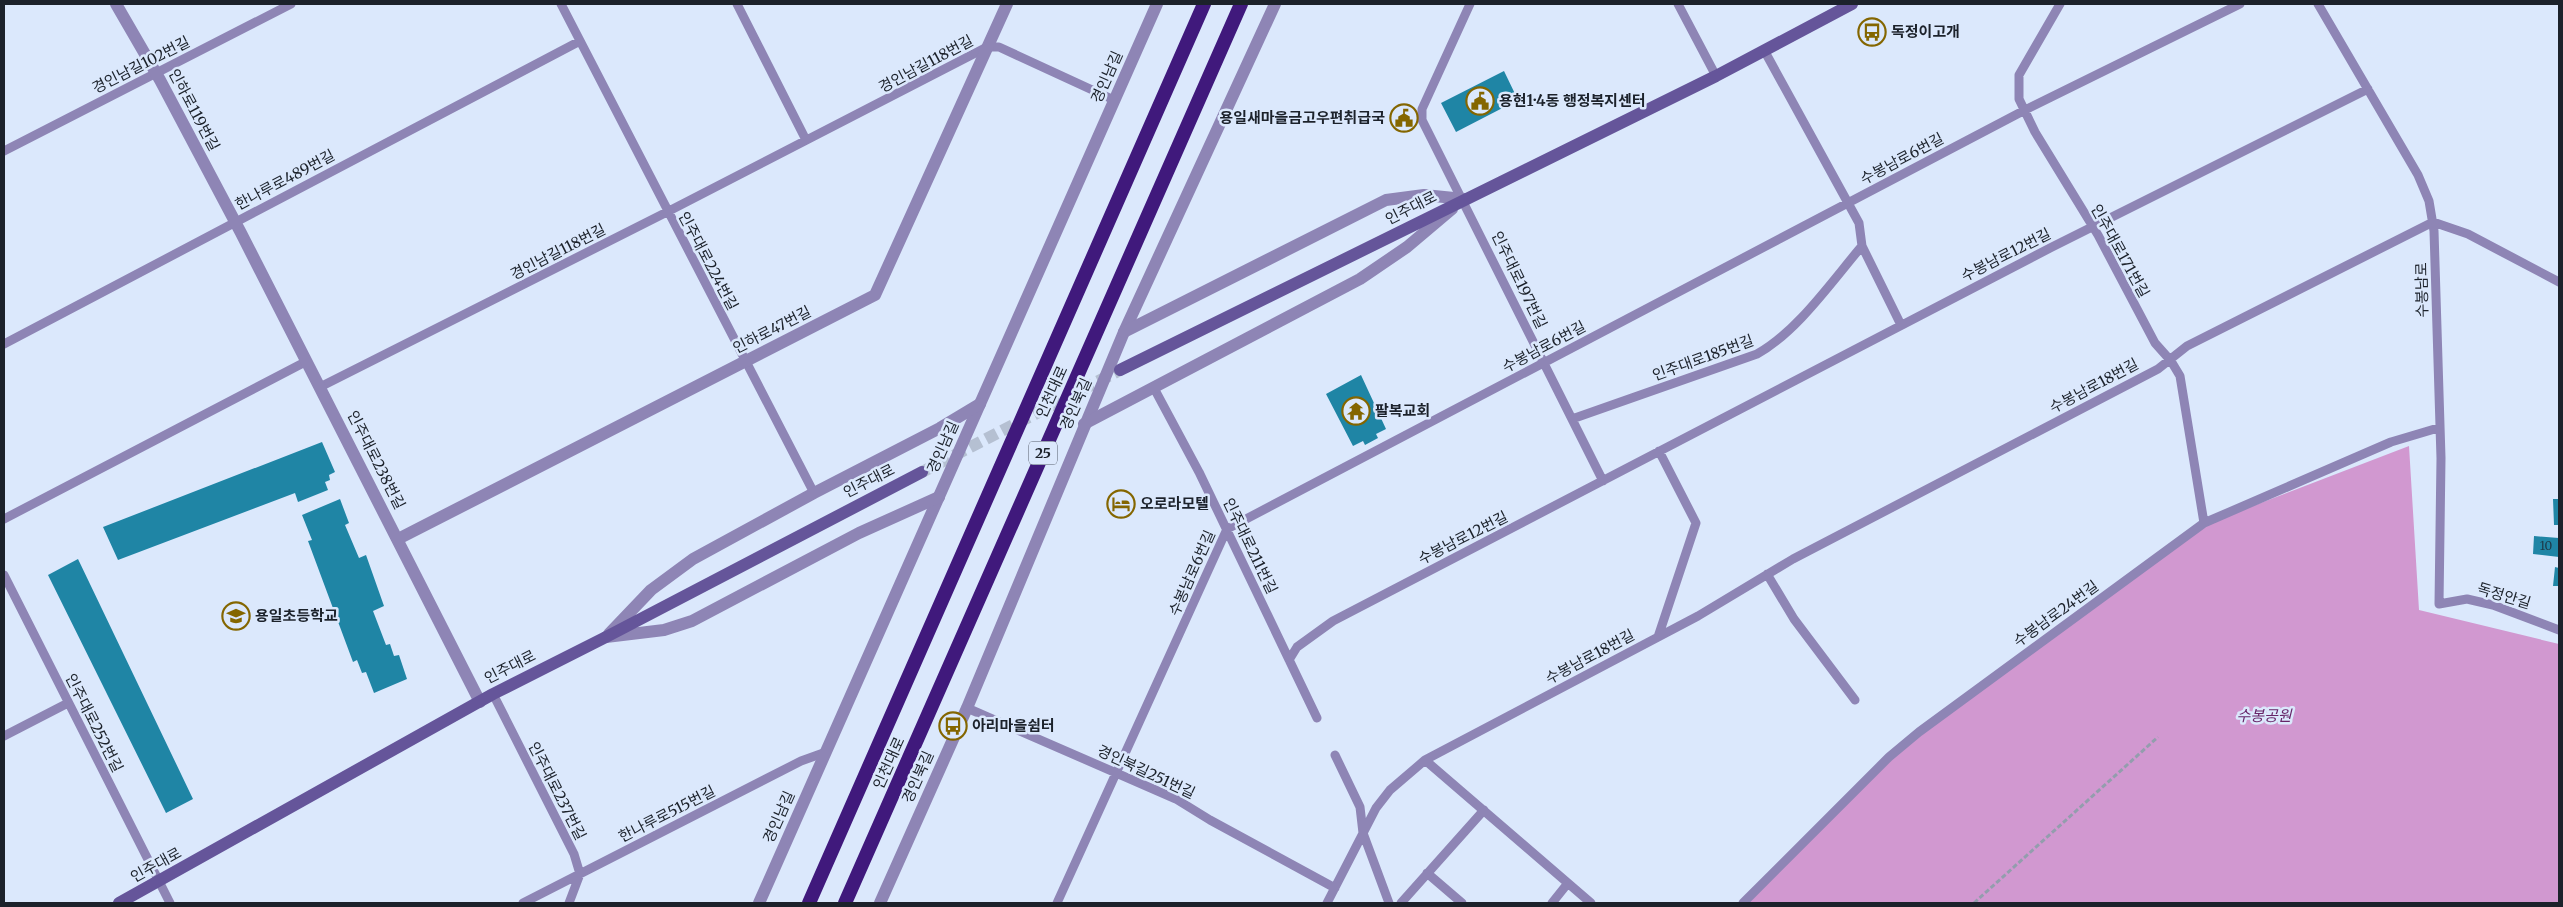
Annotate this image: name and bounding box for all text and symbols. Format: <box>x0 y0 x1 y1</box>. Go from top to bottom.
bus stop icon: 독정이고개 <box>1857 17 1887 47</box>
place label: 독정이고개 <box>1891 22 1960 41</box>
street label: 경인남길118번길 <box>875 31 976 96</box>
street label: 경인남길102번길 <box>89 32 193 97</box>
street label: 경인남길 <box>1087 48 1126 106</box>
street label: 인하로119번길 <box>165 65 224 154</box>
public building icon: 용현1·4동 행정복지센터 <box>1465 86 1495 116</box>
place label: 용현1·4동 행정복지센터 <box>1499 91 1646 110</box>
public building icon: 용일새마을금고우편취급국 <box>1389 103 1419 133</box>
place label: 용일새마을금고우편취급국 <box>1219 108 1385 127</box>
street label: 수봉남로6번길 <box>1857 129 1947 189</box>
street label: 한나루로489번길 <box>232 145 338 214</box>
street label: 인주대로 <box>1382 187 1440 229</box>
street label: 인주대로171번길 <box>2087 201 2154 301</box>
street label: 인주대로224번길 <box>674 208 742 313</box>
street label: 경인남길118번길 <box>507 219 609 284</box>
street label: 수봉남로12번길 <box>1958 224 2054 285</box>
street label: 인주대로197번길 <box>1488 228 1551 332</box>
street label: 수봉남로 <box>2412 262 2431 318</box>
street label: 인하로47번길 <box>729 302 814 357</box>
street label: 수봉남로6번길 <box>1499 317 1589 377</box>
street label: 인주대로185번길 <box>1650 330 1756 385</box>
street label: 수봉남로18번길 <box>2046 354 2142 417</box>
street label: 인천대로 <box>1032 363 1071 421</box>
street label: 경인북길 <box>1056 375 1095 433</box>
temple icon: 팔복교회 <box>1341 396 1371 426</box>
place label: 팔복교회 <box>1375 401 1430 420</box>
street label: 인주대로238번길 <box>343 407 410 512</box>
street label: 경인남길 <box>923 418 962 476</box>
road number: 25 <box>1029 442 1057 464</box>
street label: 인주대로 <box>840 460 898 502</box>
hotel icon: 오로라모텔 <box>1106 489 1136 519</box>
place label: 오로라모텔 <box>1140 494 1209 513</box>
street label: 인주대로211번길 <box>1219 495 1282 597</box>
street label: 수봉남로12번길 <box>1415 507 1511 568</box>
street label: 수봉남로6번길 <box>1164 527 1219 619</box>
house number: 10 <box>2540 538 2553 553</box>
street label: 수봉남로24번길 <box>2009 576 2102 651</box>
street label: 독정안길 <box>2475 578 2533 613</box>
school or university icon: 용일초등학교 <box>221 601 251 631</box>
place label: 용일초등학교 <box>255 606 338 625</box>
street label: 수봉남로18번길 <box>1542 625 1638 688</box>
street label: 인주대로 <box>481 646 539 688</box>
street label: 인주대로252번길 <box>61 670 127 775</box>
park label: 수봉공원 <box>2236 706 2293 725</box>
bus stop icon: 아리마을쉼터 <box>938 711 968 741</box>
place label: 아리마을쉼터 <box>972 716 1055 735</box>
street label: 인천대로 <box>869 734 908 792</box>
street label: 인주대로237번길 <box>525 738 590 843</box>
street label: 경인북길251번길 <box>1094 741 1198 803</box>
street label: 경인북길 <box>898 748 937 806</box>
street label: 한나루로515번길 <box>615 781 718 846</box>
street label: 경인남길 <box>759 788 798 846</box>
street label: 인주대로 <box>127 843 185 886</box>

